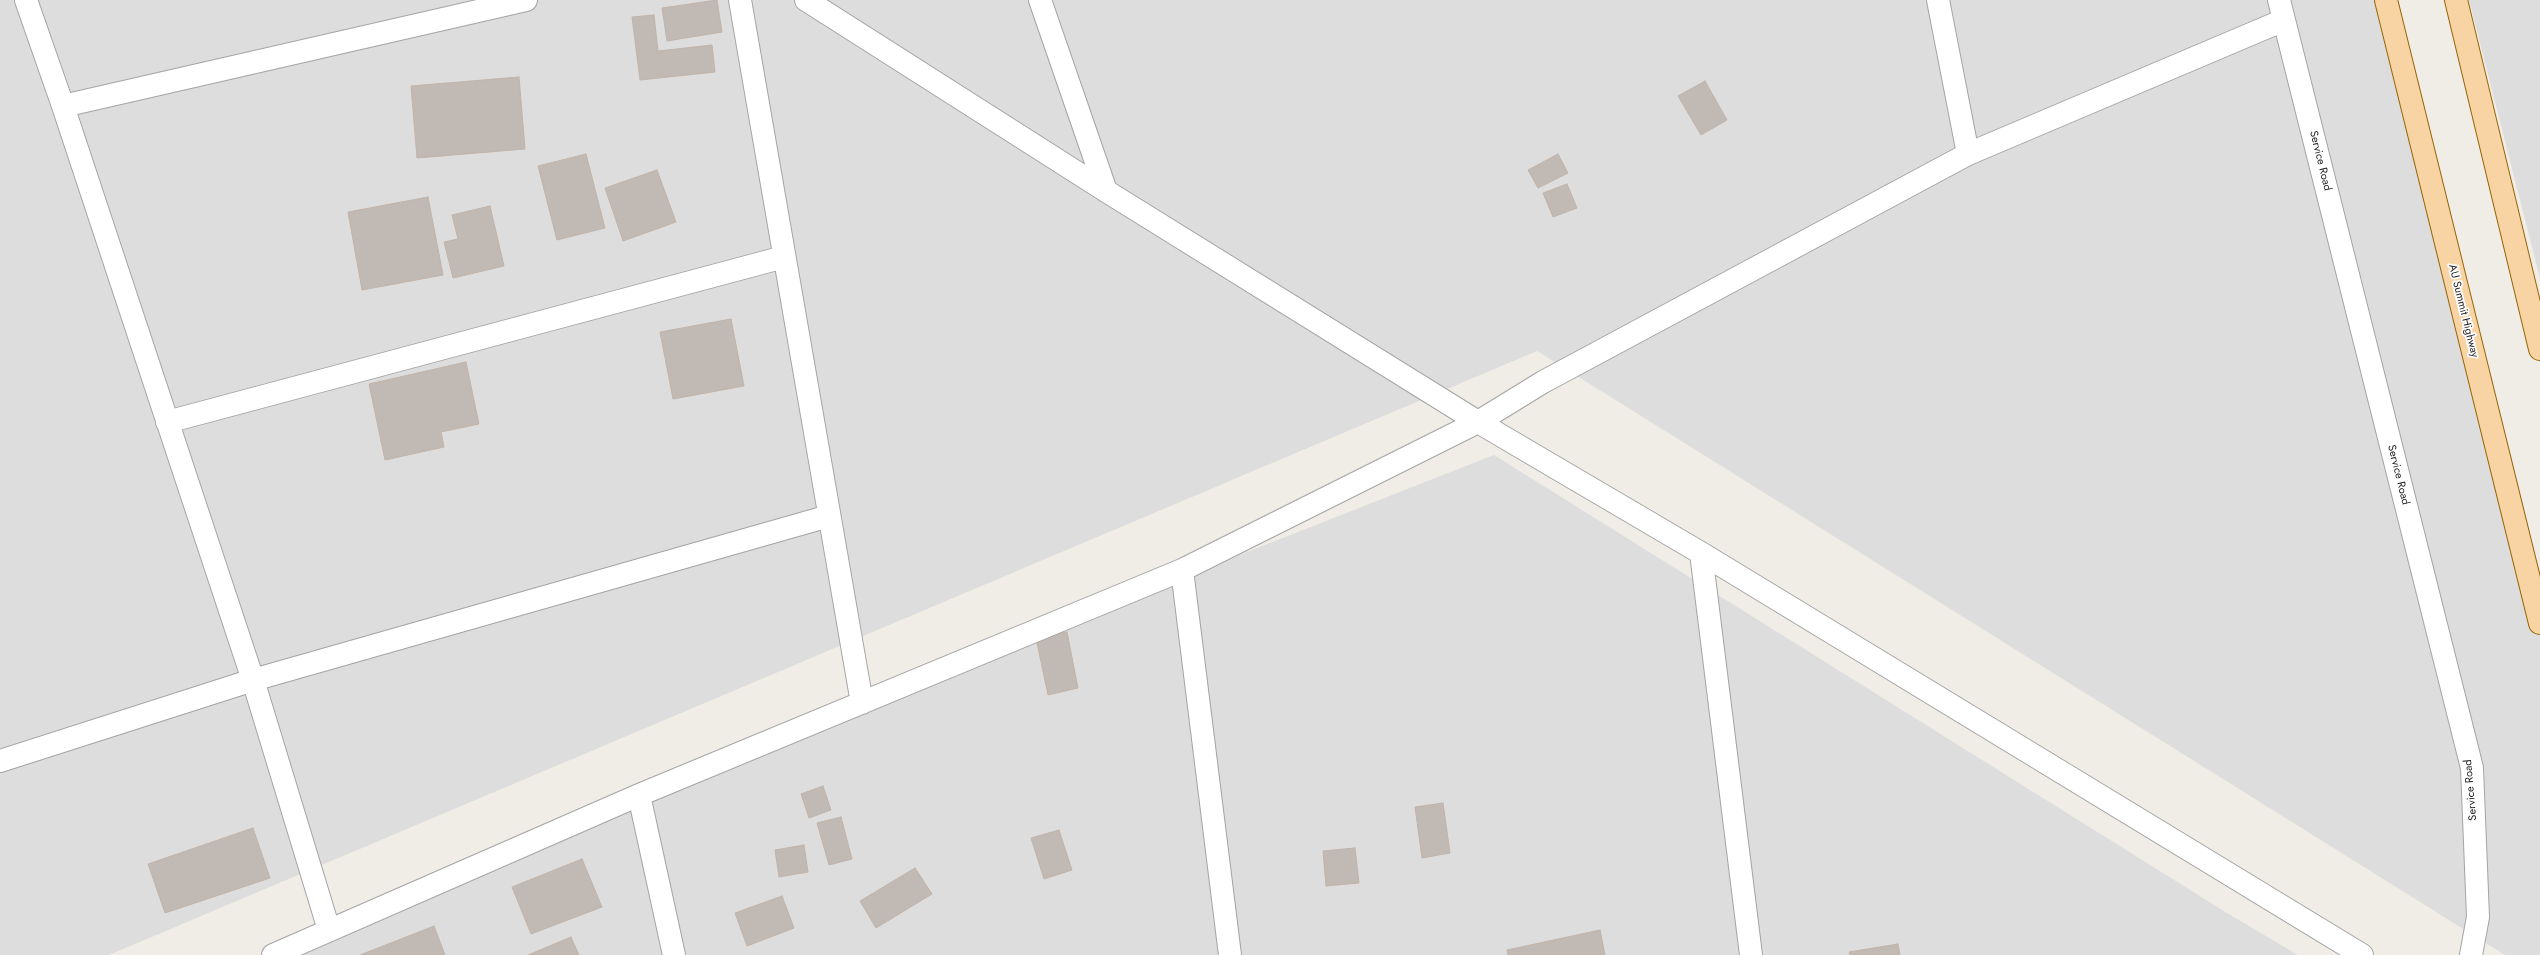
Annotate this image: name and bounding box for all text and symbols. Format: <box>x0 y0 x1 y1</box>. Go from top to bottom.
street label: Service Road <box>2306 130 2334 192</box>
street label: AU Summit Highway <box>2445 263 2481 359</box>
street label: Service Road <box>2384 444 2412 506</box>
street label: Service Road <box>2462 759 2480 821</box>

